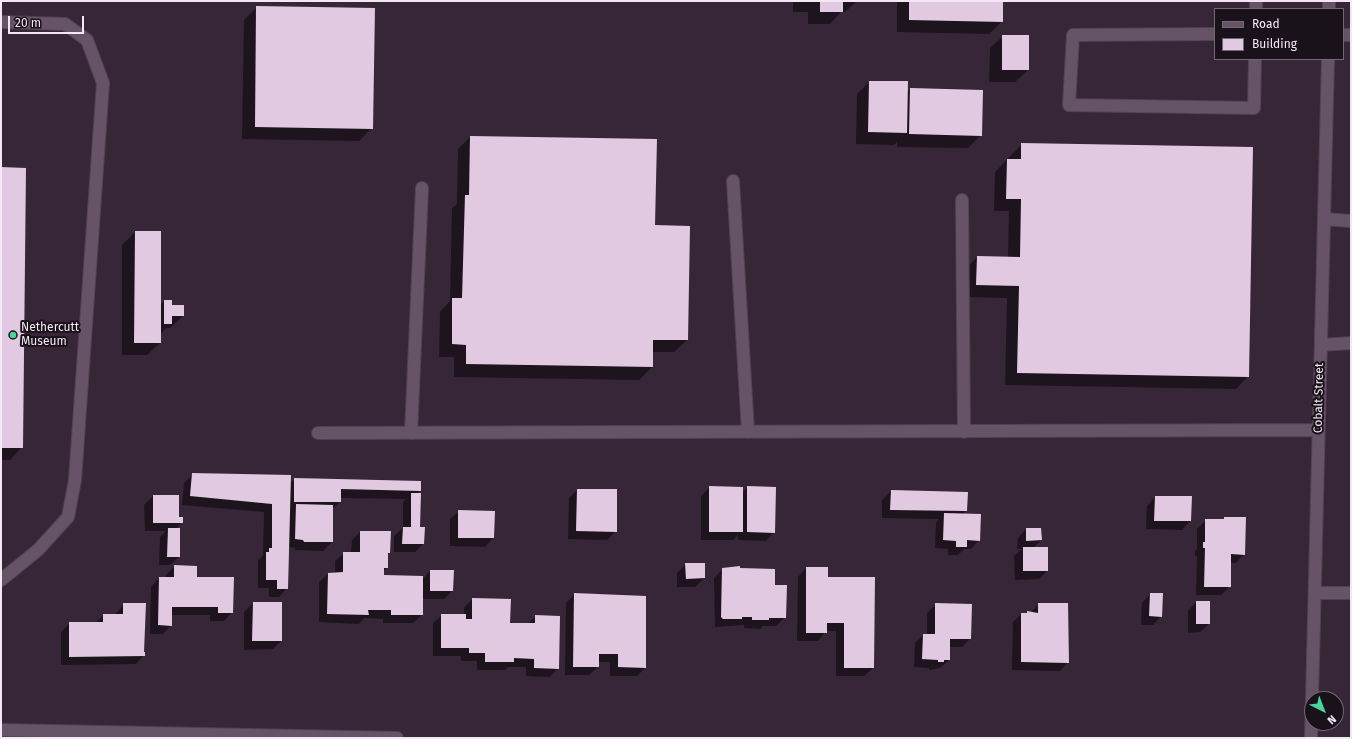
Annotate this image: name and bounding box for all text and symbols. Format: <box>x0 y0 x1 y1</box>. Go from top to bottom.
scale bar <box>10 8 86 34</box>
legend <box>1214 8 1344 60</box>
text: 20 m <box>15 16 41 30</box>
text: Road <box>1252 17 1280 31</box>
text: Building <box>1252 37 1297 51</box>
place label: Nethercutt Museum <box>21 321 79 349</box>
marker: Nethercutt Museum <box>8 330 18 340</box>
street label: Cobalt Street <box>1311 363 1327 433</box>
north arrow <box>1304 691 1344 731</box>
text: N <box>1325 712 1339 727</box>

